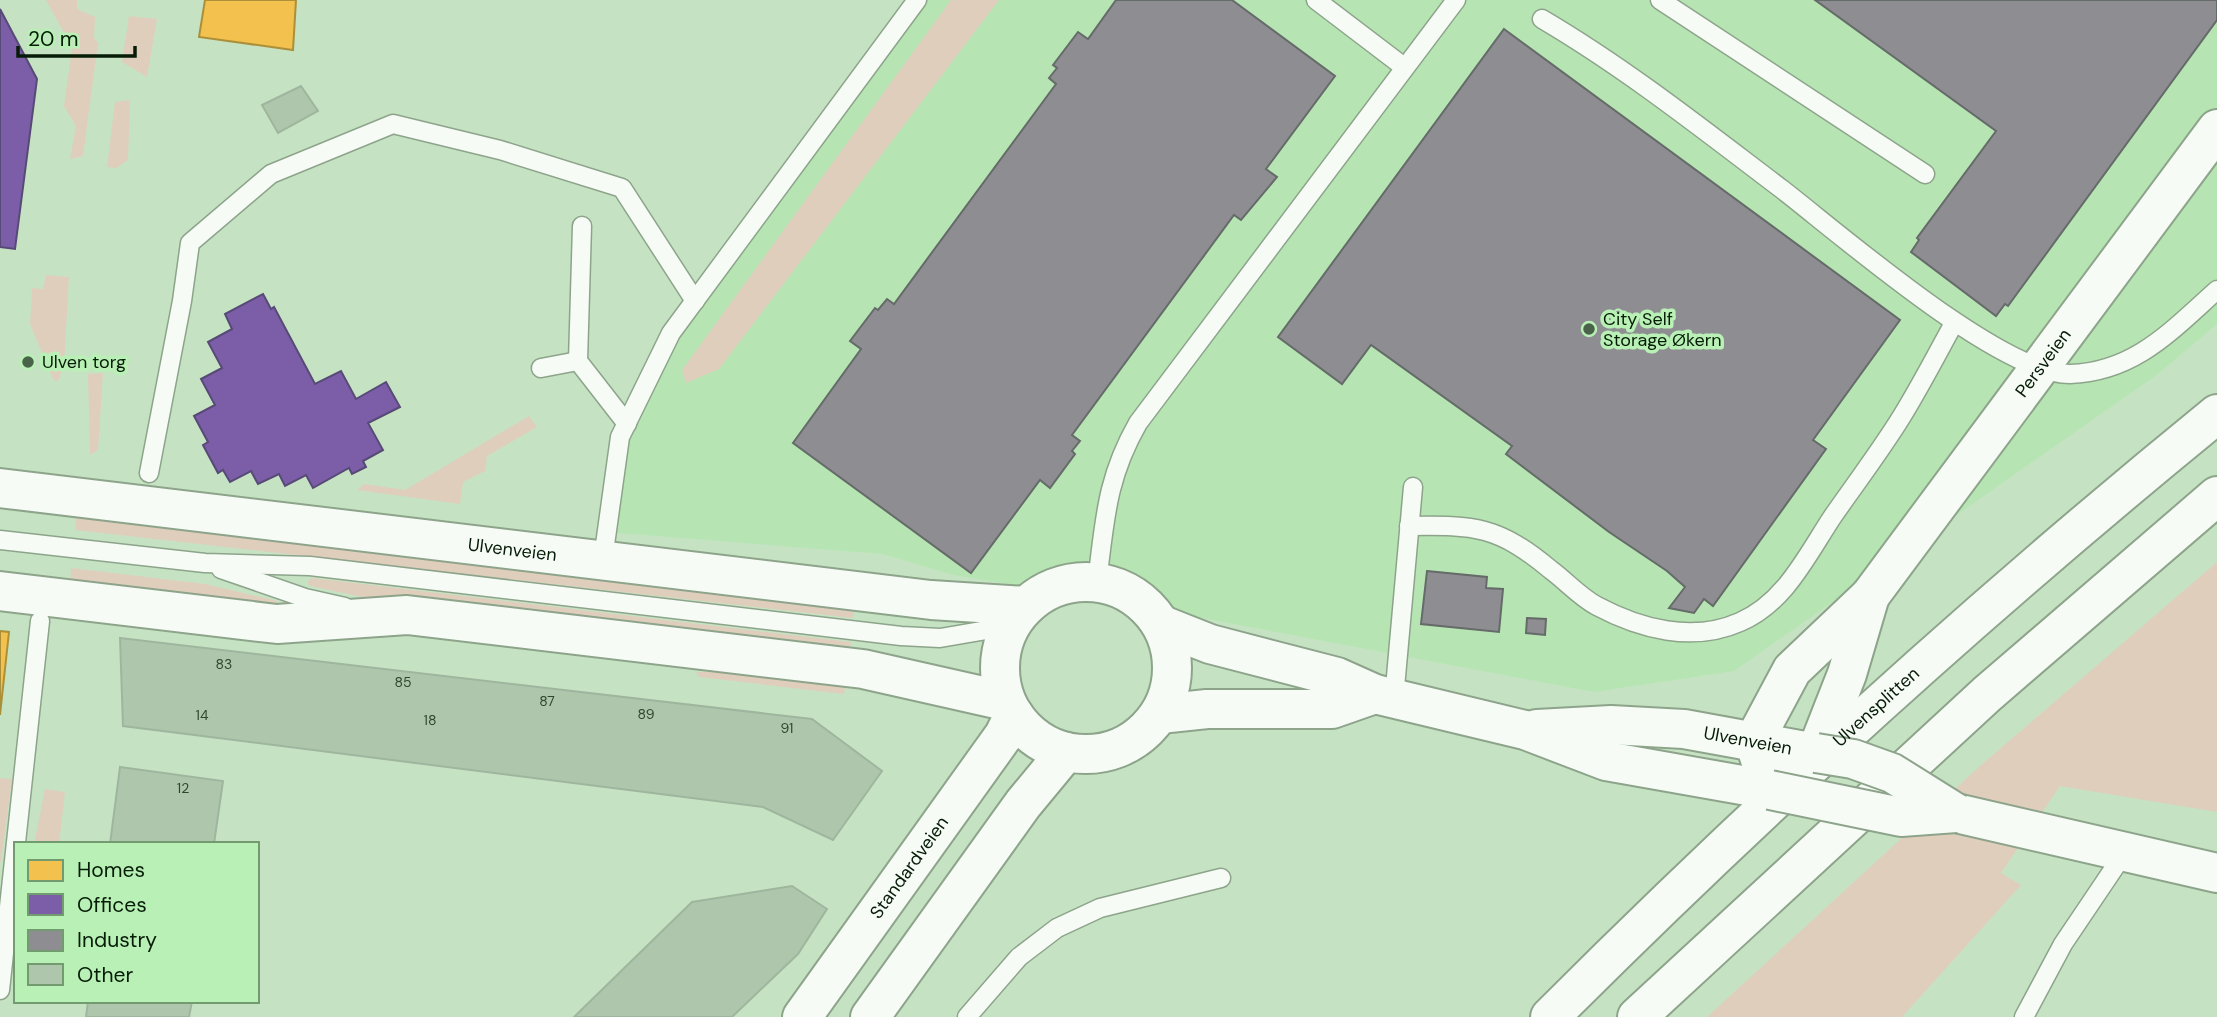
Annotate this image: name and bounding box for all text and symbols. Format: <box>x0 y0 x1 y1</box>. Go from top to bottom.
scale bar <box>18 14 135 58</box>
text: 20 m <box>28 25 79 53</box>
place label: City Self Storage Økern <box>1603 307 1722 352</box>
marker: City Self Storage Økern <box>1581 321 1597 337</box>
street label: Persveien <box>2010 324 2077 402</box>
place label: Ulven torg <box>42 350 126 374</box>
marker: Ulven torg <box>20 354 36 370</box>
street label: Ulvenveien <box>466 532 558 567</box>
house number: 83 <box>216 655 232 673</box>
street label: Ulvensplitten <box>1828 662 1924 752</box>
house number: 85 <box>394 673 412 691</box>
house number: 87 <box>539 692 555 710</box>
house number: 89 <box>638 705 655 723</box>
house number: 14 <box>196 706 209 724</box>
house number: 18 <box>424 711 436 729</box>
house number: 91 <box>781 719 793 737</box>
street label: Ulvenveien <box>1702 721 1794 760</box>
house number: 12 <box>177 779 189 797</box>
street label: Standardveien <box>864 811 954 923</box>
legend <box>14 842 259 1003</box>
text: Homes <box>77 856 145 884</box>
text: Offices <box>77 891 147 919</box>
text: Industry <box>77 926 157 954</box>
text: Other <box>77 961 133 989</box>

